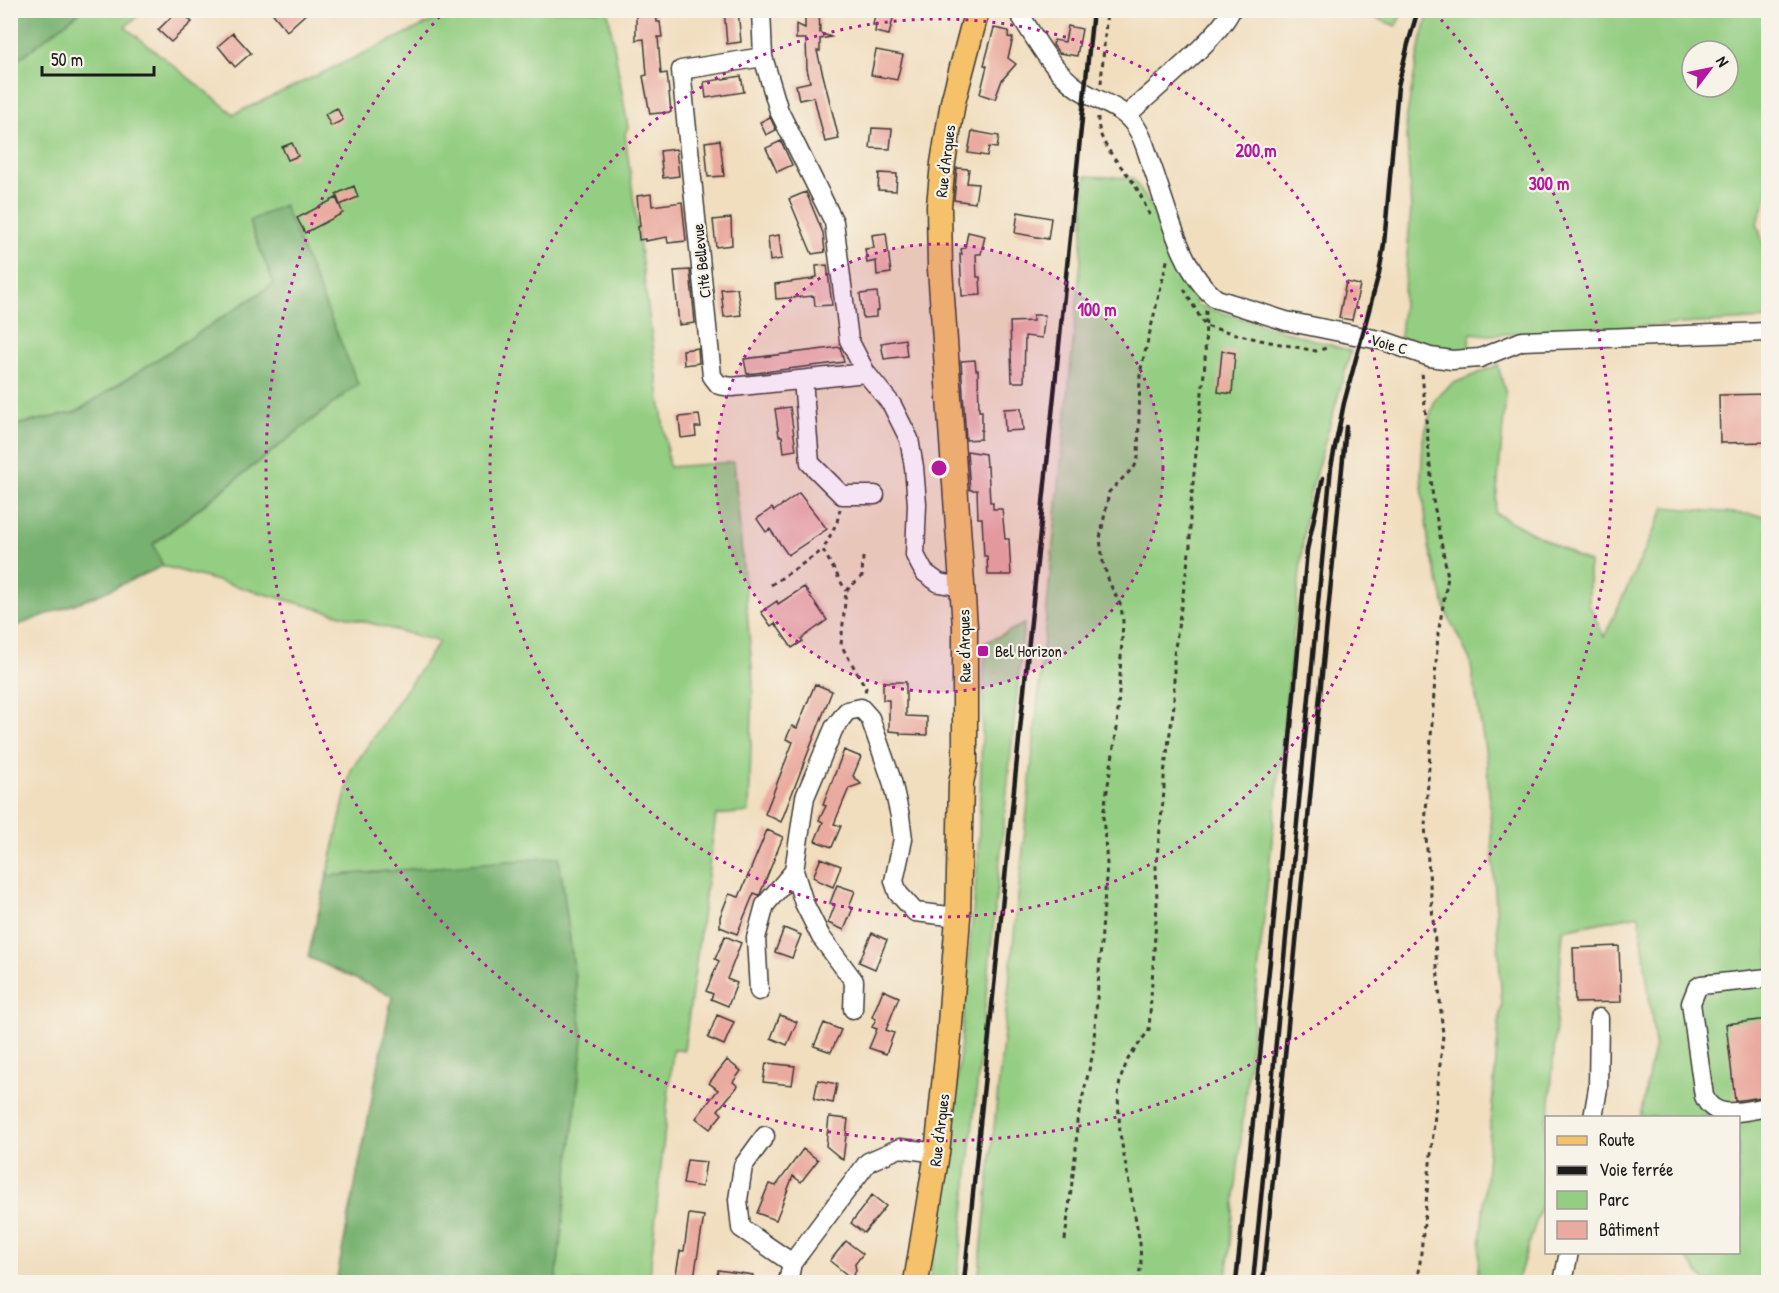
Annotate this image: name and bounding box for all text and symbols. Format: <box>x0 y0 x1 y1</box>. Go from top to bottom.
scale bar <box>42 39 154 77</box>
north arrow <box>1680 39 1740 99</box>
text: 50 m <box>51 47 83 72</box>
text: N <box>1711 52 1735 71</box>
street label: Rue d'Arques <box>930 123 960 199</box>
text: 200 m <box>1236 138 1276 163</box>
text: 300 m <box>1529 171 1569 196</box>
street label: Cité Bellevue <box>686 222 716 299</box>
text: 100 m <box>1077 297 1117 322</box>
street label: Voie C <box>1368 328 1410 360</box>
centre of rings <box>929 458 949 478</box>
street label: Rue d'Arques <box>952 609 976 683</box>
place label: Bel Horizon <box>995 640 1062 662</box>
marker: Bel Horizon <box>976 644 990 658</box>
street label: Rue d'Arques <box>924 1092 954 1168</box>
legend <box>1545 1116 1740 1254</box>
text: Route <box>1599 1127 1635 1152</box>
text: Voie ferrée <box>1599 1157 1674 1182</box>
text: Parc <box>1599 1187 1629 1212</box>
text: Bâtiment <box>1599 1217 1660 1242</box>

